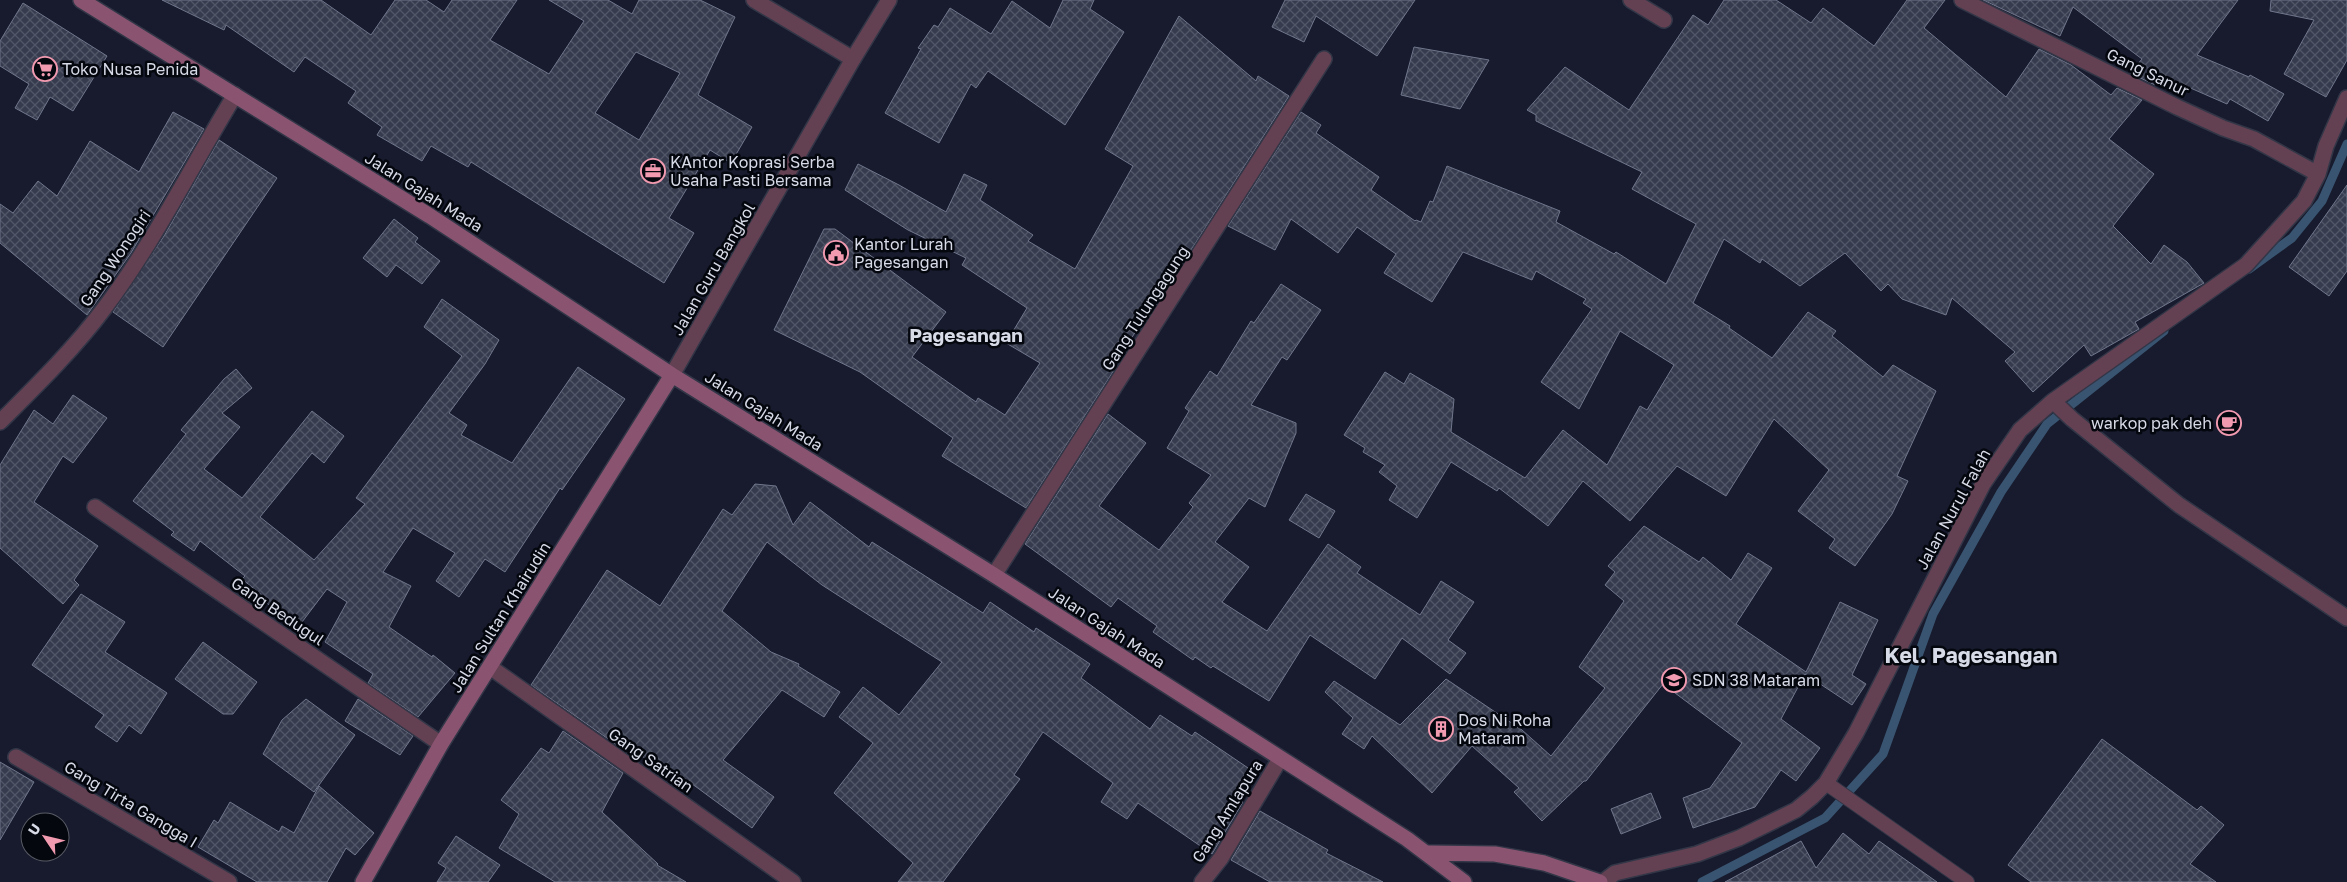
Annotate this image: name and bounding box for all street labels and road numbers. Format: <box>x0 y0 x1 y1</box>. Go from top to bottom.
street label: Gang Sanur <box>2104 43 2192 101</box>
street label: Jalan Gajah Mada <box>361 148 487 236</box>
street label: Jalan Guru Bangkol <box>667 199 759 339</box>
street label: Gang Wonogiri <box>75 206 155 310</box>
street label: Gang Tulungagung <box>1097 242 1193 374</box>
street label: Jalan Gajah Mada <box>701 367 827 455</box>
street label: Jalan Nurul Falah <box>1912 445 1994 573</box>
street label: Jalan Sultan Khairudin <box>445 538 555 696</box>
street label: Gang Bedugul <box>228 572 328 650</box>
street label: Jalan Gajah Mada <box>1045 582 1169 672</box>
street label: Gang Satrian <box>605 723 697 797</box>
street label: Gang Tirta Gangga I <box>61 756 201 852</box>
street label: Gang Amlapura <box>1187 756 1267 866</box>

